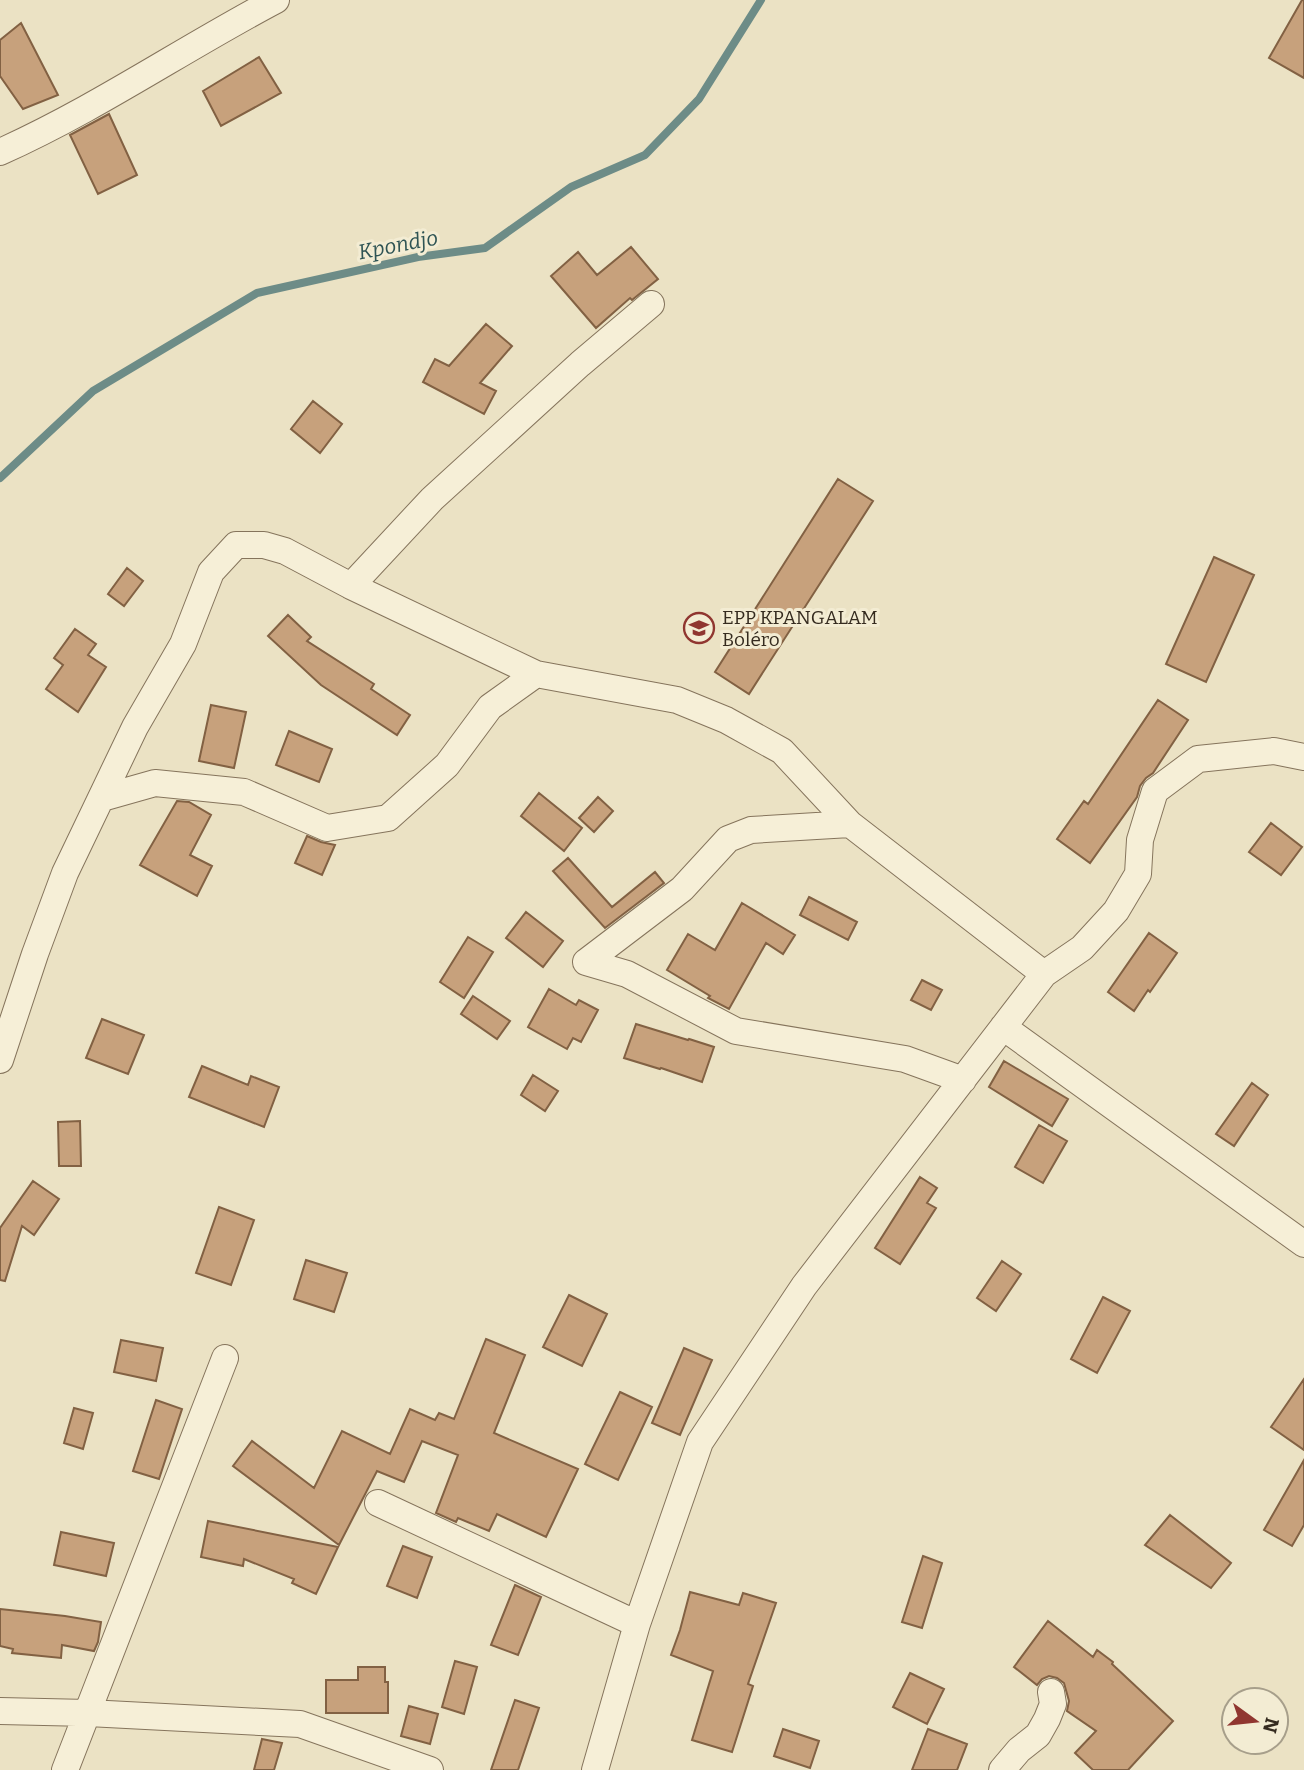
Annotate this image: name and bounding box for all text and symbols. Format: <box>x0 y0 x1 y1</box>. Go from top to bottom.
water label: Kpondjo <box>356 225 440 265</box>
place label: EPP KPANGALAM Boléro <box>722 606 878 651</box>
school or university icon: EPP KPANGALAM Boléro <box>682 611 716 645</box>
north arrow <box>1220 1686 1290 1756</box>
text: N <box>1258 1715 1284 1736</box>

